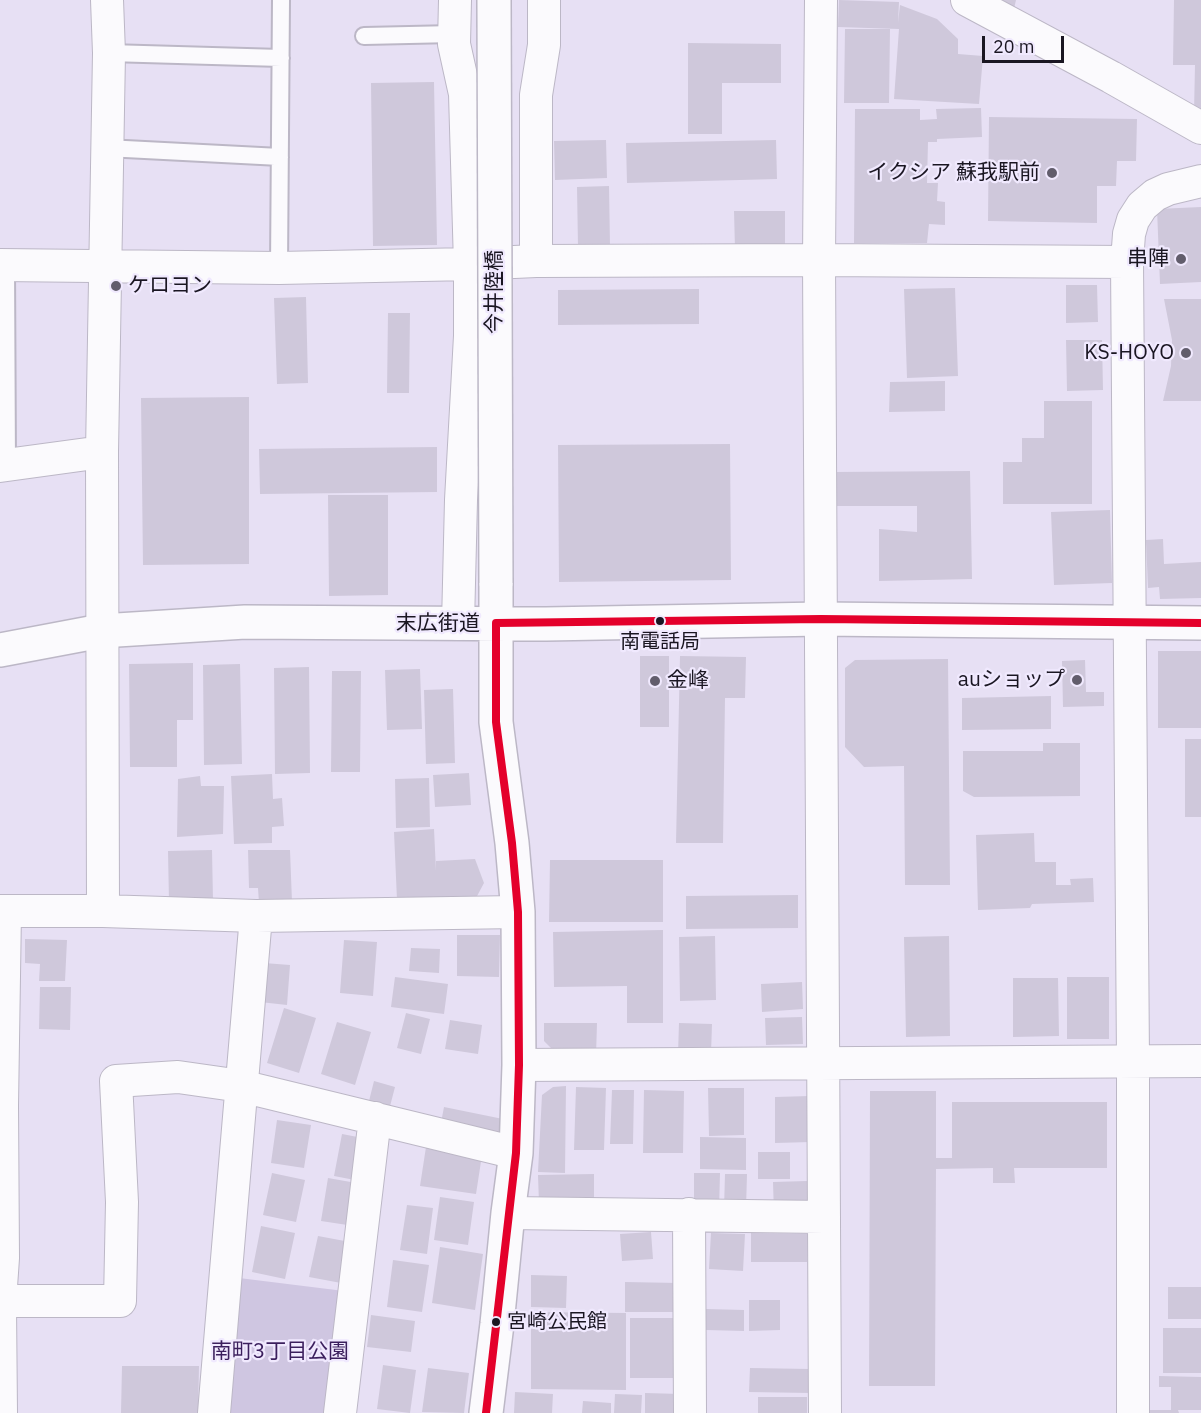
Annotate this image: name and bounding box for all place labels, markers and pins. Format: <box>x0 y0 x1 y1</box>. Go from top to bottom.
place label: イクシア 蘇我駅前 <box>867 160 1040 186</box>
marker: イクシア 蘇我駅前 <box>1045 166 1059 180</box>
place label: 串陣 <box>1127 246 1169 272</box>
marker: 串陣 <box>1174 252 1188 266</box>
place label: ケロヨン <box>128 273 212 299</box>
marker: ケロヨン <box>109 279 123 293</box>
place label: KS-HOYO <box>1084 340 1174 366</box>
marker: KS-HOYO <box>1179 346 1193 360</box>
marker: 南電話局 <box>654 615 666 627</box>
place label: 南電話局 <box>620 630 700 654</box>
place label: auショップ <box>958 667 1065 693</box>
place label: 金峰 <box>667 668 709 694</box>
marker: auショップ <box>1070 673 1084 687</box>
marker: 金峰 <box>648 674 662 688</box>
place label: 宮崎公民館 <box>507 1310 607 1334</box>
marker: 宮崎公民館 <box>490 1316 502 1328</box>

